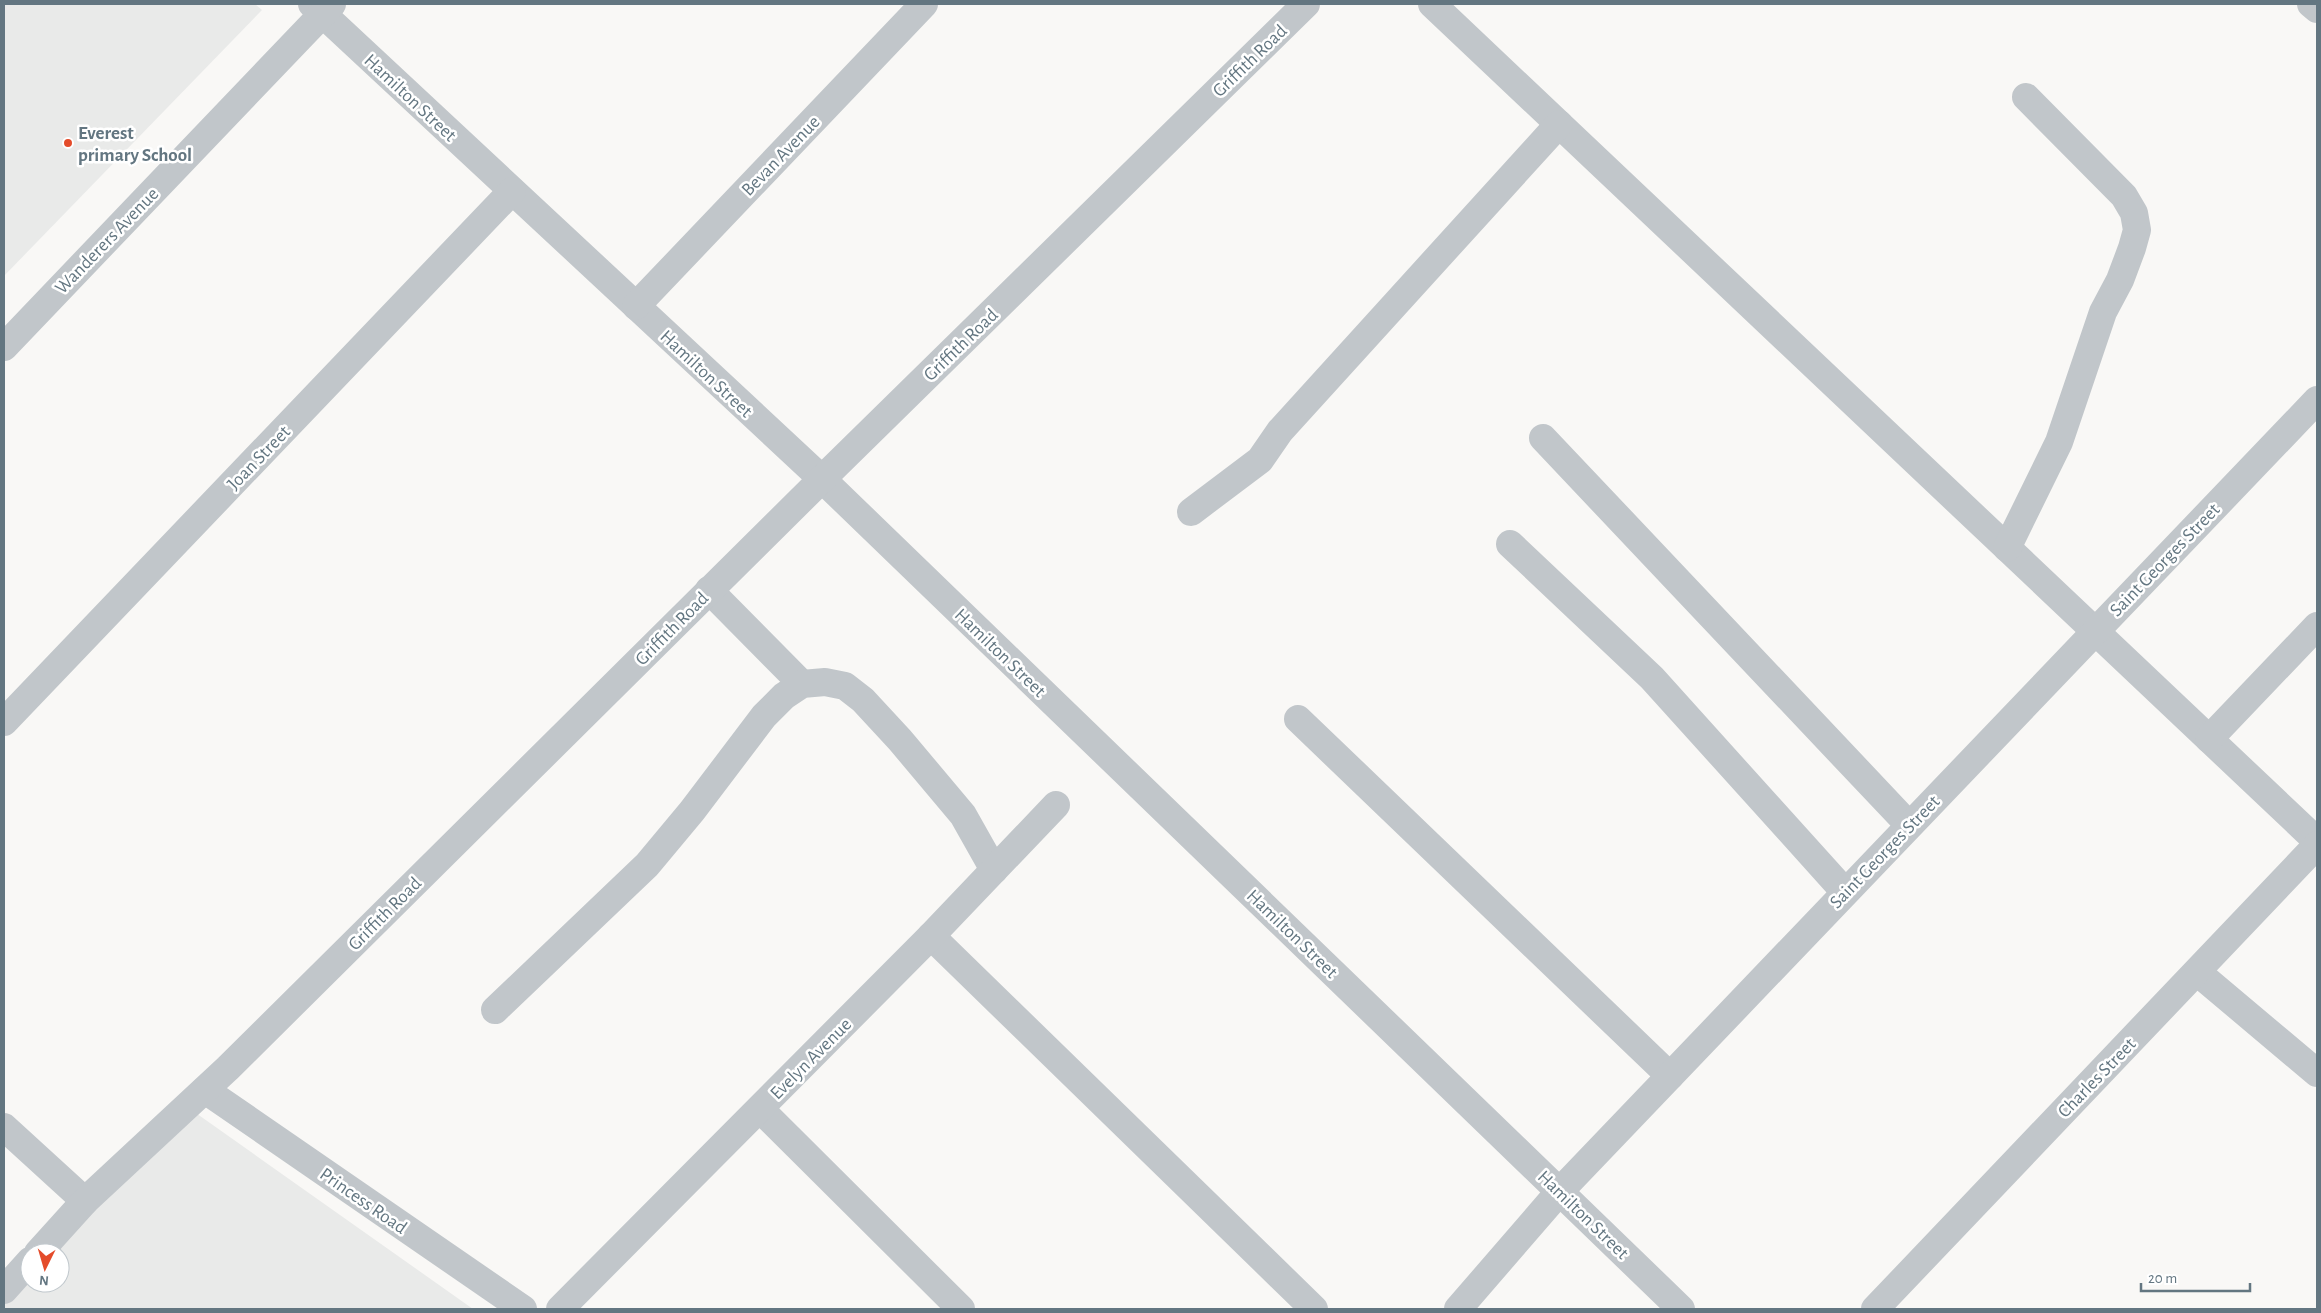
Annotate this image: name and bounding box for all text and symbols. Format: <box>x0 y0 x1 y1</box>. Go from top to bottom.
street label: Griffith Road <box>1209 21 1291 101</box>
street label: Hamilton Street <box>360 51 460 145</box>
street label: Bevan Avenue <box>738 112 824 200</box>
place label: Everest primary School <box>78 124 192 165</box>
marker: Everest primary School <box>62 137 74 149</box>
street label: Wanderers Avenue <box>52 184 162 298</box>
street label: Griffith Road <box>920 305 1002 385</box>
street label: Hamilton Street <box>656 327 756 421</box>
street label: Joan Street <box>224 422 294 494</box>
street label: Saint Georges Street <box>2107 500 2224 620</box>
street label: Griffith Road <box>632 589 712 669</box>
street label: Hamilton Street <box>951 605 1049 701</box>
street label: Saint Georges Street <box>1827 792 1944 912</box>
street label: Griffith Road <box>345 874 425 954</box>
street label: Hamilton Street <box>1243 886 1341 982</box>
street label: Evelyn Avenue <box>767 1015 855 1103</box>
street label: Charles Street <box>2055 1034 2140 1122</box>
street label: Princess Road <box>316 1164 410 1238</box>
street label: Hamilton Street <box>1534 1167 1632 1263</box>
north arrow <box>20 1243 70 1293</box>
scale bar <box>2141 1260 2250 1292</box>
text: 20 m <box>2148 1271 2177 1286</box>
text: N <box>38 1273 49 1287</box>

